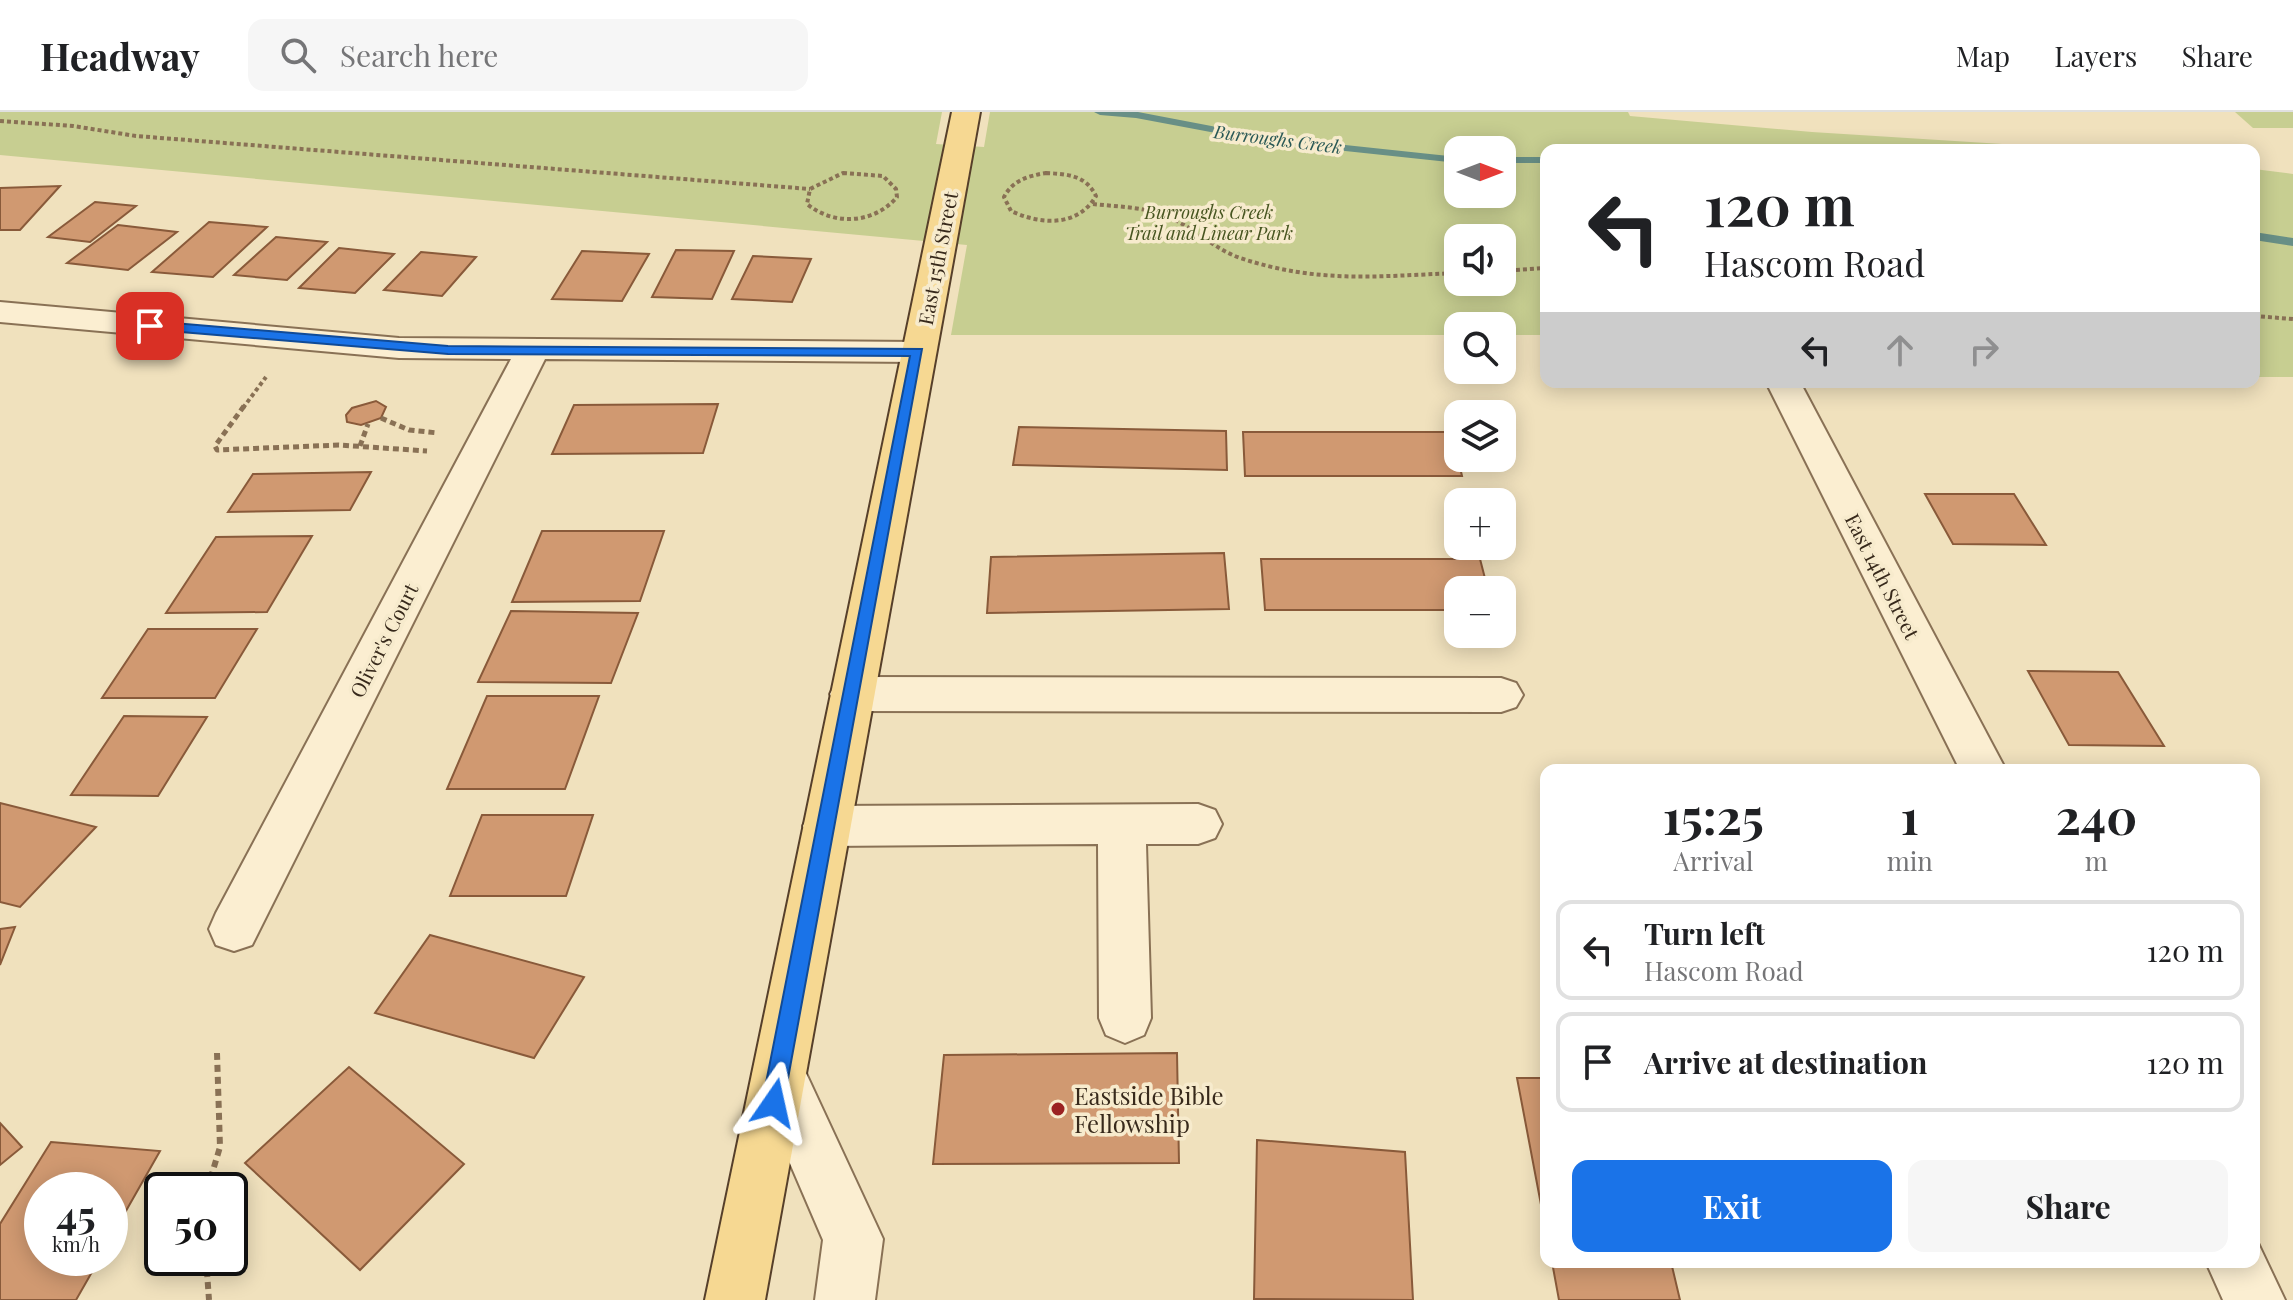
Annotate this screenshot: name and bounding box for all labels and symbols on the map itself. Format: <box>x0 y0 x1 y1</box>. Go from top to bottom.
water label: Burroughs Creek <box>1212 119 1343 159</box>
north arrow <box>1444 136 1516 208</box>
street label: East 15th Street <box>911 188 963 327</box>
park label: Burroughs Creek Trail and Linear Park <box>1125 200 1293 245</box>
pin <box>116 292 184 360</box>
street label: East 14th Street <box>1840 509 1927 644</box>
street label: Oliver's Court <box>343 577 424 702</box>
position arrow <box>732 1061 816 1145</box>
place label: Eastside Bible Fellowship <box>1074 1079 1224 1139</box>
marker: Eastside Bible Fellowship <box>1049 1100 1067 1118</box>
speed limit sign: 50 <box>144 1172 248 1276</box>

